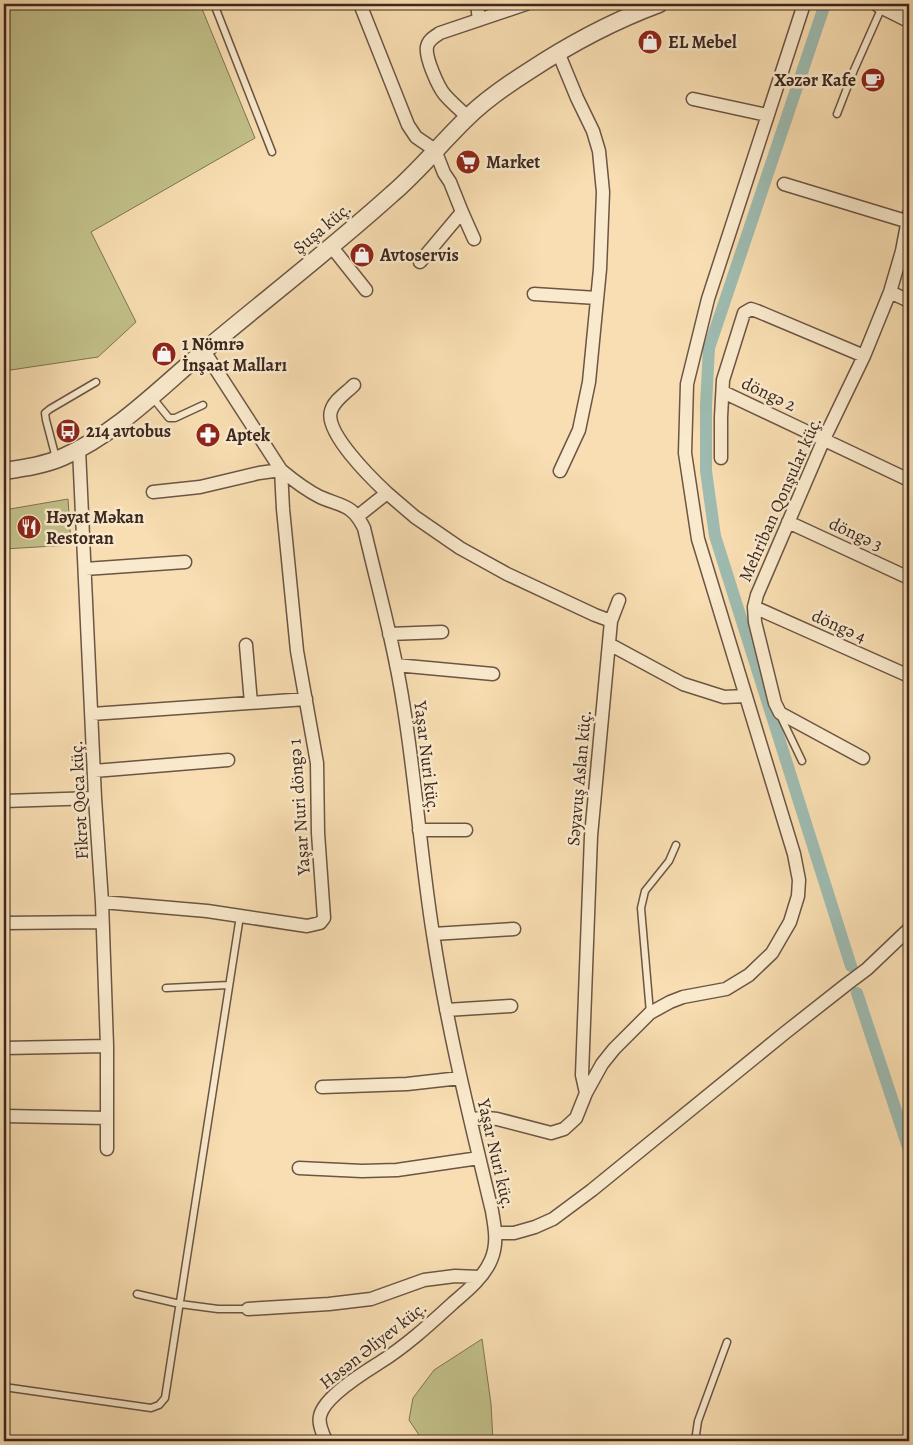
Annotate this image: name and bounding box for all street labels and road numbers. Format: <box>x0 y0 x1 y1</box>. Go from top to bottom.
street label: Şuşa küç. <box>288 196 356 260</box>
street label: döngə 2 <box>738 371 801 417</box>
street label: Mehriban Qonşular küç. <box>733 413 827 585</box>
street label: döngə 3 <box>825 511 887 557</box>
street label: döngə 4 <box>808 603 870 649</box>
street label: Yaşar Nuri küç. <box>408 699 446 814</box>
street label: Səyavuş Aslan küç. <box>561 709 597 847</box>
street label: Yaşar Nuri döngə 1 <box>282 738 316 877</box>
street label: Fikrət Qoca küç. <box>64 740 94 860</box>
street label: Yaşar Nuri küç. <box>471 1095 520 1212</box>
street label: Həsən Əliyev küç. <box>314 1295 432 1395</box>

